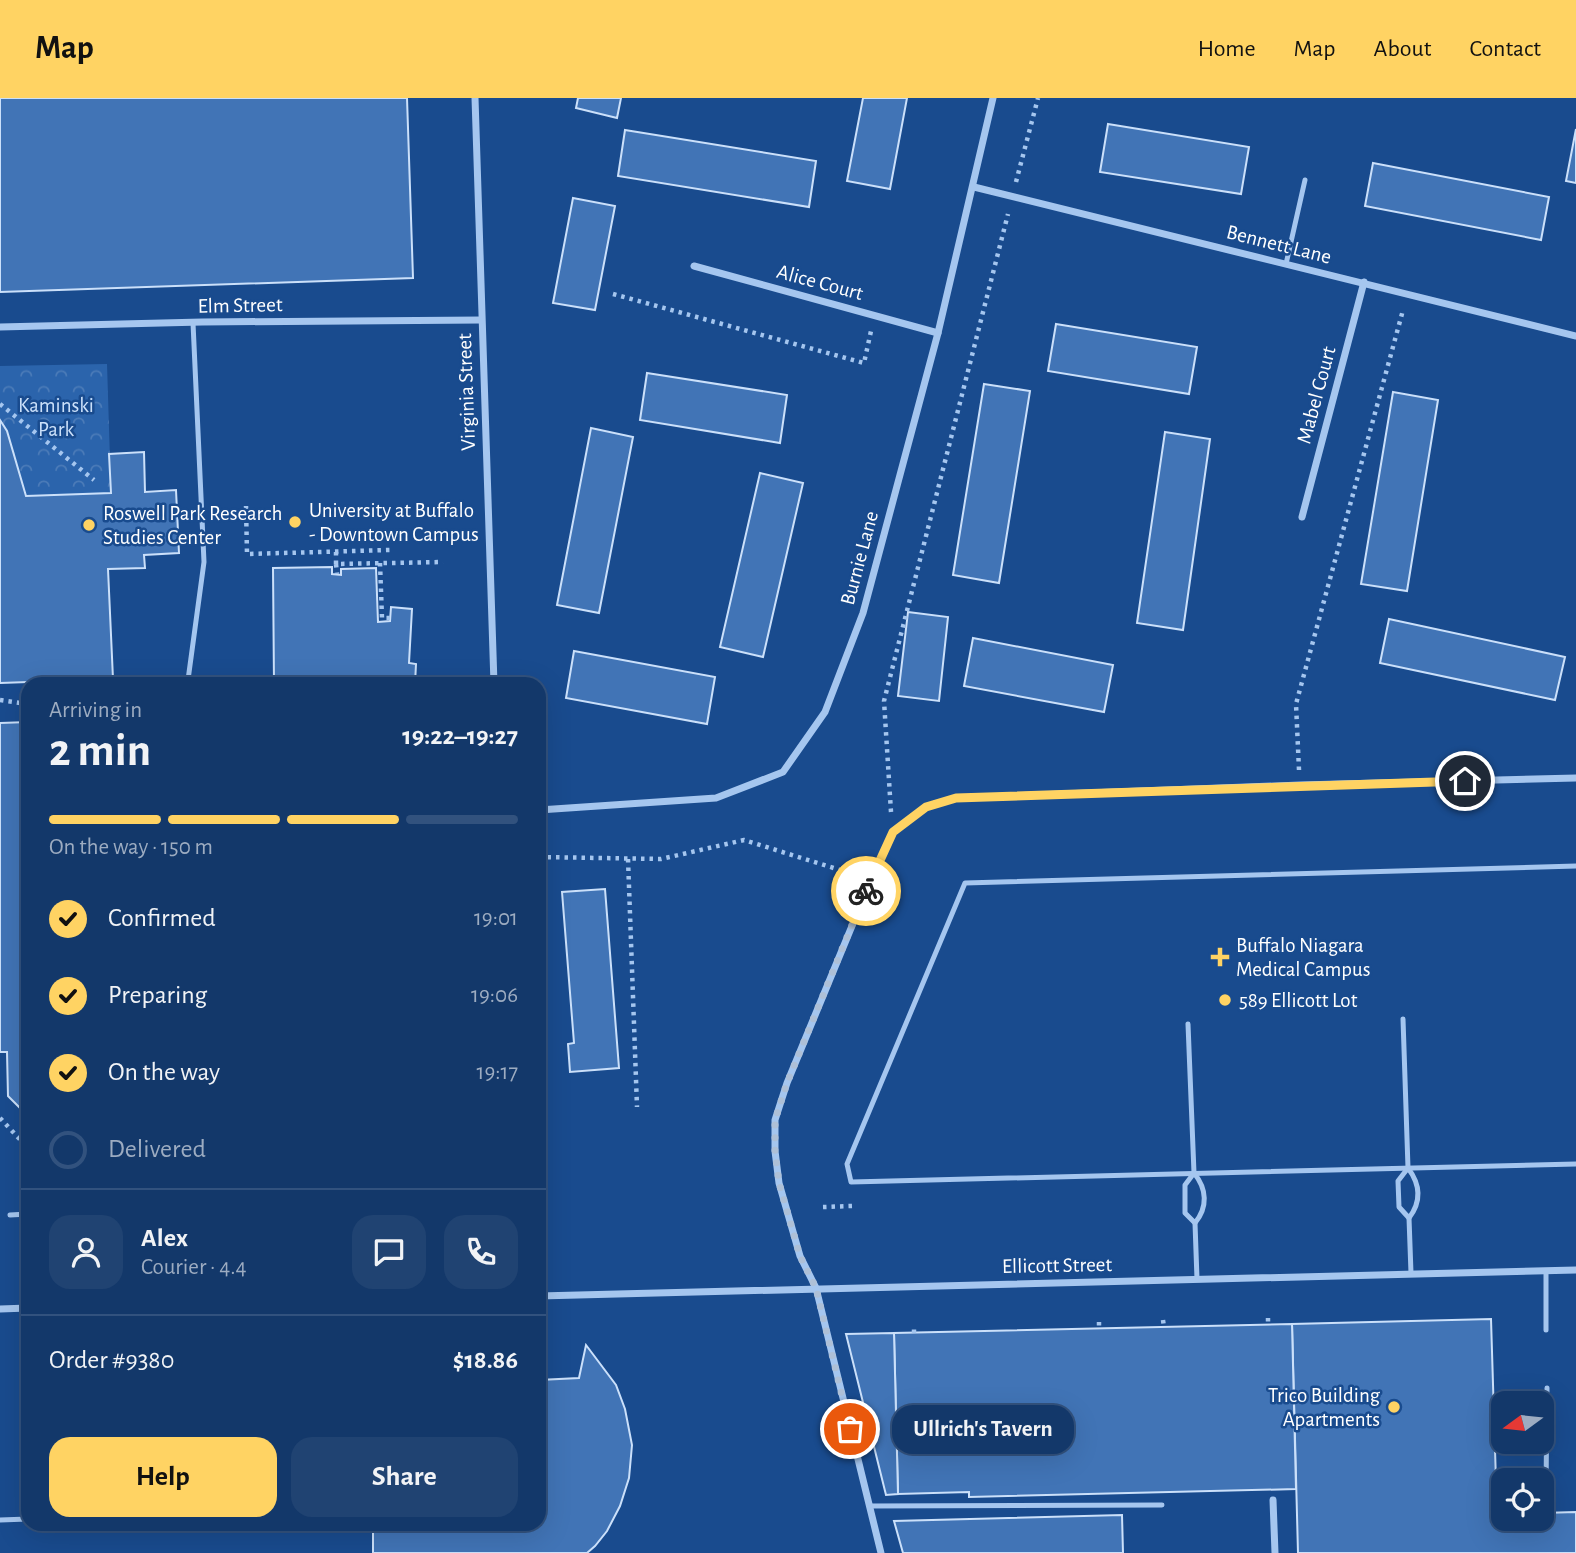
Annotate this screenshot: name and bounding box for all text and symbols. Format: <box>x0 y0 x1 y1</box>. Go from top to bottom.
text: Map <box>35 32 94 65</box>
text: Home <box>1198 37 1256 61</box>
text: Map <box>1294 37 1336 61</box>
text: About <box>1374 37 1431 61</box>
text: Contact <box>1469 37 1541 61</box>
street label: Bennett Lane <box>1224 221 1334 268</box>
street label: Alice Court <box>774 261 866 304</box>
street label: Elm Street <box>197 294 283 317</box>
street label: Virginia Street <box>454 333 479 451</box>
street label: Mabel Court <box>1293 344 1340 446</box>
park label: Kaminski Park <box>18 395 94 440</box>
place label: University at Buffalo - Downtown Campus <box>309 500 479 545</box>
place label: Roswell Park Research Studies Center <box>103 503 282 548</box>
street label: Burnie Lane <box>837 509 882 607</box>
marker: University at Buffalo - Downtown Campus <box>287 514 303 530</box>
marker: Roswell Park Research Studies Center <box>81 517 97 533</box>
text: Arriving in <box>49 699 142 722</box>
text: 19:22–19:27 <box>402 723 518 749</box>
text: 2 min <box>49 728 151 774</box>
pin <box>1435 751 1495 811</box>
icon: home <box>1446 762 1484 800</box>
text: On the way · 150 m <box>49 836 213 859</box>
courier <box>831 856 901 926</box>
icon: bike <box>847 872 885 910</box>
icon: check <box>49 900 87 938</box>
text: Confirmed <box>108 905 216 931</box>
text: 19:01 <box>474 907 518 930</box>
place label: Buffalo Niagara Medical Campus <box>1236 935 1370 980</box>
marker: Buffalo Niagara Medical Campus <box>1210 947 1230 967</box>
icon: check <box>49 977 87 1015</box>
text: Preparing <box>108 982 207 1008</box>
text: 19:06 <box>471 984 518 1007</box>
place label: 589 Ellicott Lot <box>1239 990 1358 1011</box>
marker: 589 Ellicott Lot <box>1217 992 1233 1008</box>
icon: check <box>49 1054 87 1092</box>
text: On the way <box>108 1059 220 1085</box>
text: 19:17 <box>477 1061 518 1084</box>
text: Delivered <box>108 1136 206 1162</box>
button: person <box>49 1215 123 1289</box>
button: chat <box>352 1215 426 1289</box>
button: phone <box>444 1215 518 1289</box>
text: Alex <box>141 1225 188 1251</box>
street label: Ellicott Street <box>1002 1254 1113 1277</box>
text: Courier · 4.4 <box>141 1256 247 1279</box>
text: Order #9380 <box>49 1347 174 1373</box>
text: $18.86 <box>453 1347 518 1373</box>
place label: Trico Building Apartments <box>1268 1385 1381 1430</box>
north arrow <box>1491 1391 1554 1454</box>
map controls <box>1491 1391 1554 1531</box>
pin <box>820 1399 880 1459</box>
marker: Trico Building Apartments <box>1386 1399 1402 1415</box>
callout: Ullrich's Tavern <box>892 1404 1074 1454</box>
icon: bag <box>831 1410 869 1448</box>
text: Ullrich's Tavern <box>913 1418 1053 1441</box>
button: Help <box>49 1437 277 1517</box>
button: Share <box>291 1437 518 1517</box>
button: locate <box>1491 1468 1554 1531</box>

